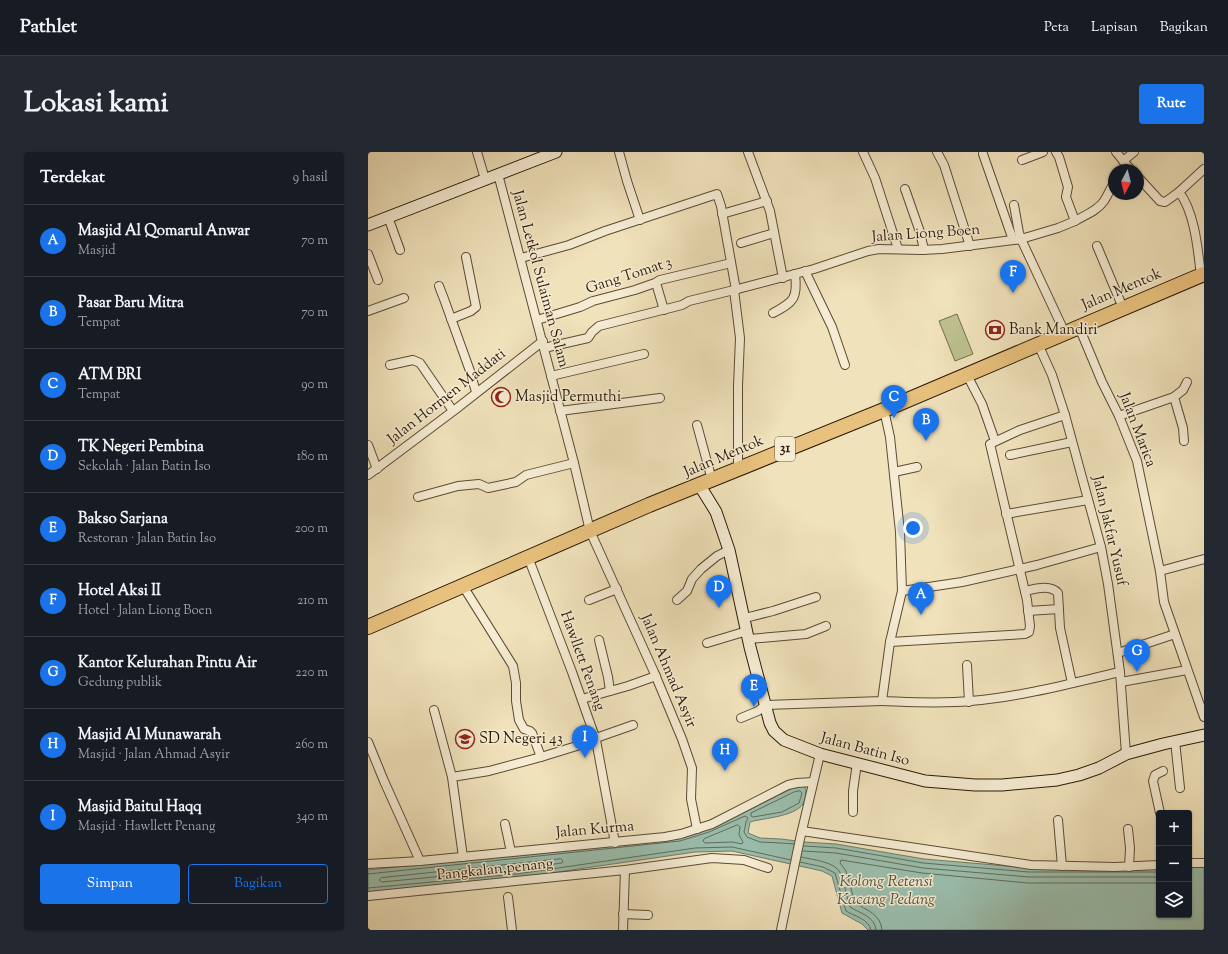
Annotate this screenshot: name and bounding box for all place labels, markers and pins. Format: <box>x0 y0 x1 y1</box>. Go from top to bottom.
pin: F <box>1000 260 1026 293</box>
bank icon: Bank Mandiri <box>984 319 1006 341</box>
place label: Bank Mandiri <box>1009 320 1098 341</box>
pin: C <box>881 385 907 418</box>
mosque icon: Masjid Permuthi <box>490 386 512 408</box>
place label: Masjid Permuthi <box>515 387 621 408</box>
pin: B <box>913 408 939 441</box>
pin: D <box>706 575 732 608</box>
pin: A <box>908 582 934 615</box>
pin: G <box>1124 639 1150 672</box>
pin: E <box>741 674 767 707</box>
pin: I <box>572 725 598 758</box>
school or university icon: SD Negeri 43 <box>454 728 476 750</box>
place label: SD Negeri 43 <box>479 729 563 750</box>
pin: H <box>712 738 738 771</box>

